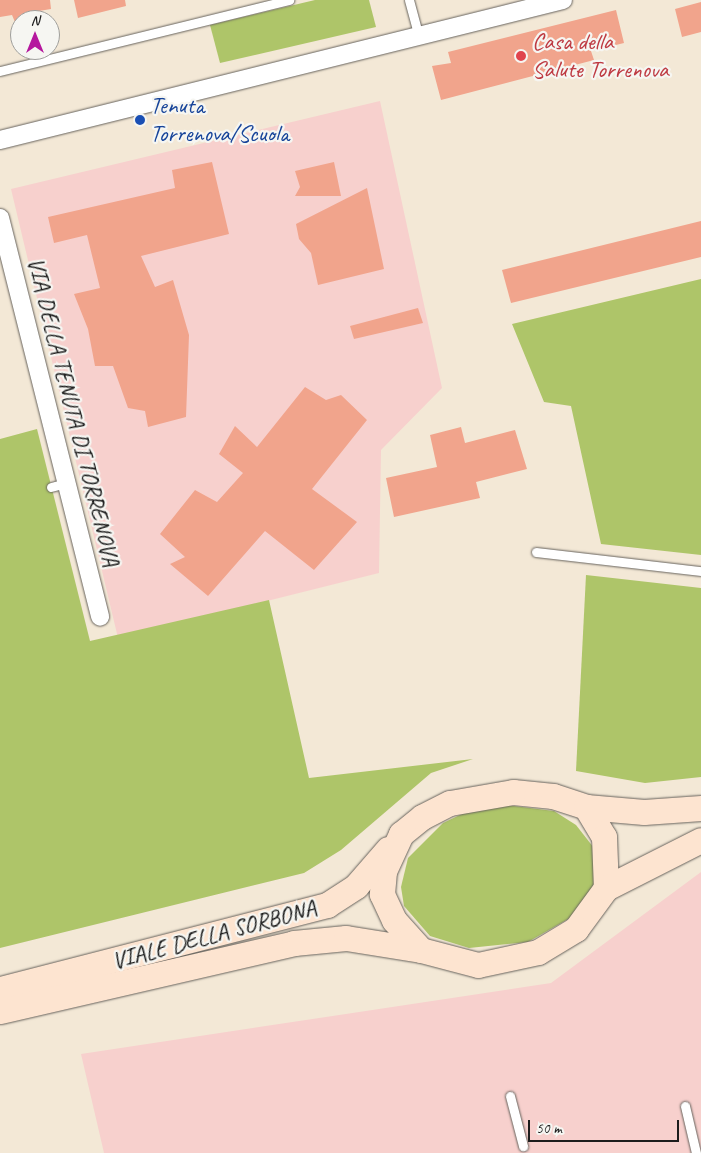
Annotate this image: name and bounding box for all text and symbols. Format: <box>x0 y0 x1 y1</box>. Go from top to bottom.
north arrow <box>10 10 60 60</box>
text: N <box>31 12 39 29</box>
place label: Casa della Salute Torrenova <box>532 28 668 84</box>
marker: Casa della Salute Torrenova <box>514 49 528 63</box>
place label: Tenuta Torrenova/Scuola <box>150 92 289 148</box>
marker: Tenuta Torrenova/Scuola <box>134 114 146 126</box>
street label: VIA DELLA TENUTA DI TORRENOVA <box>21 255 125 569</box>
street label: VIALE DELLA SORBONA <box>109 894 319 976</box>
scale bar <box>531 1110 682 1142</box>
text: 50 m <box>536 1119 562 1138</box>

